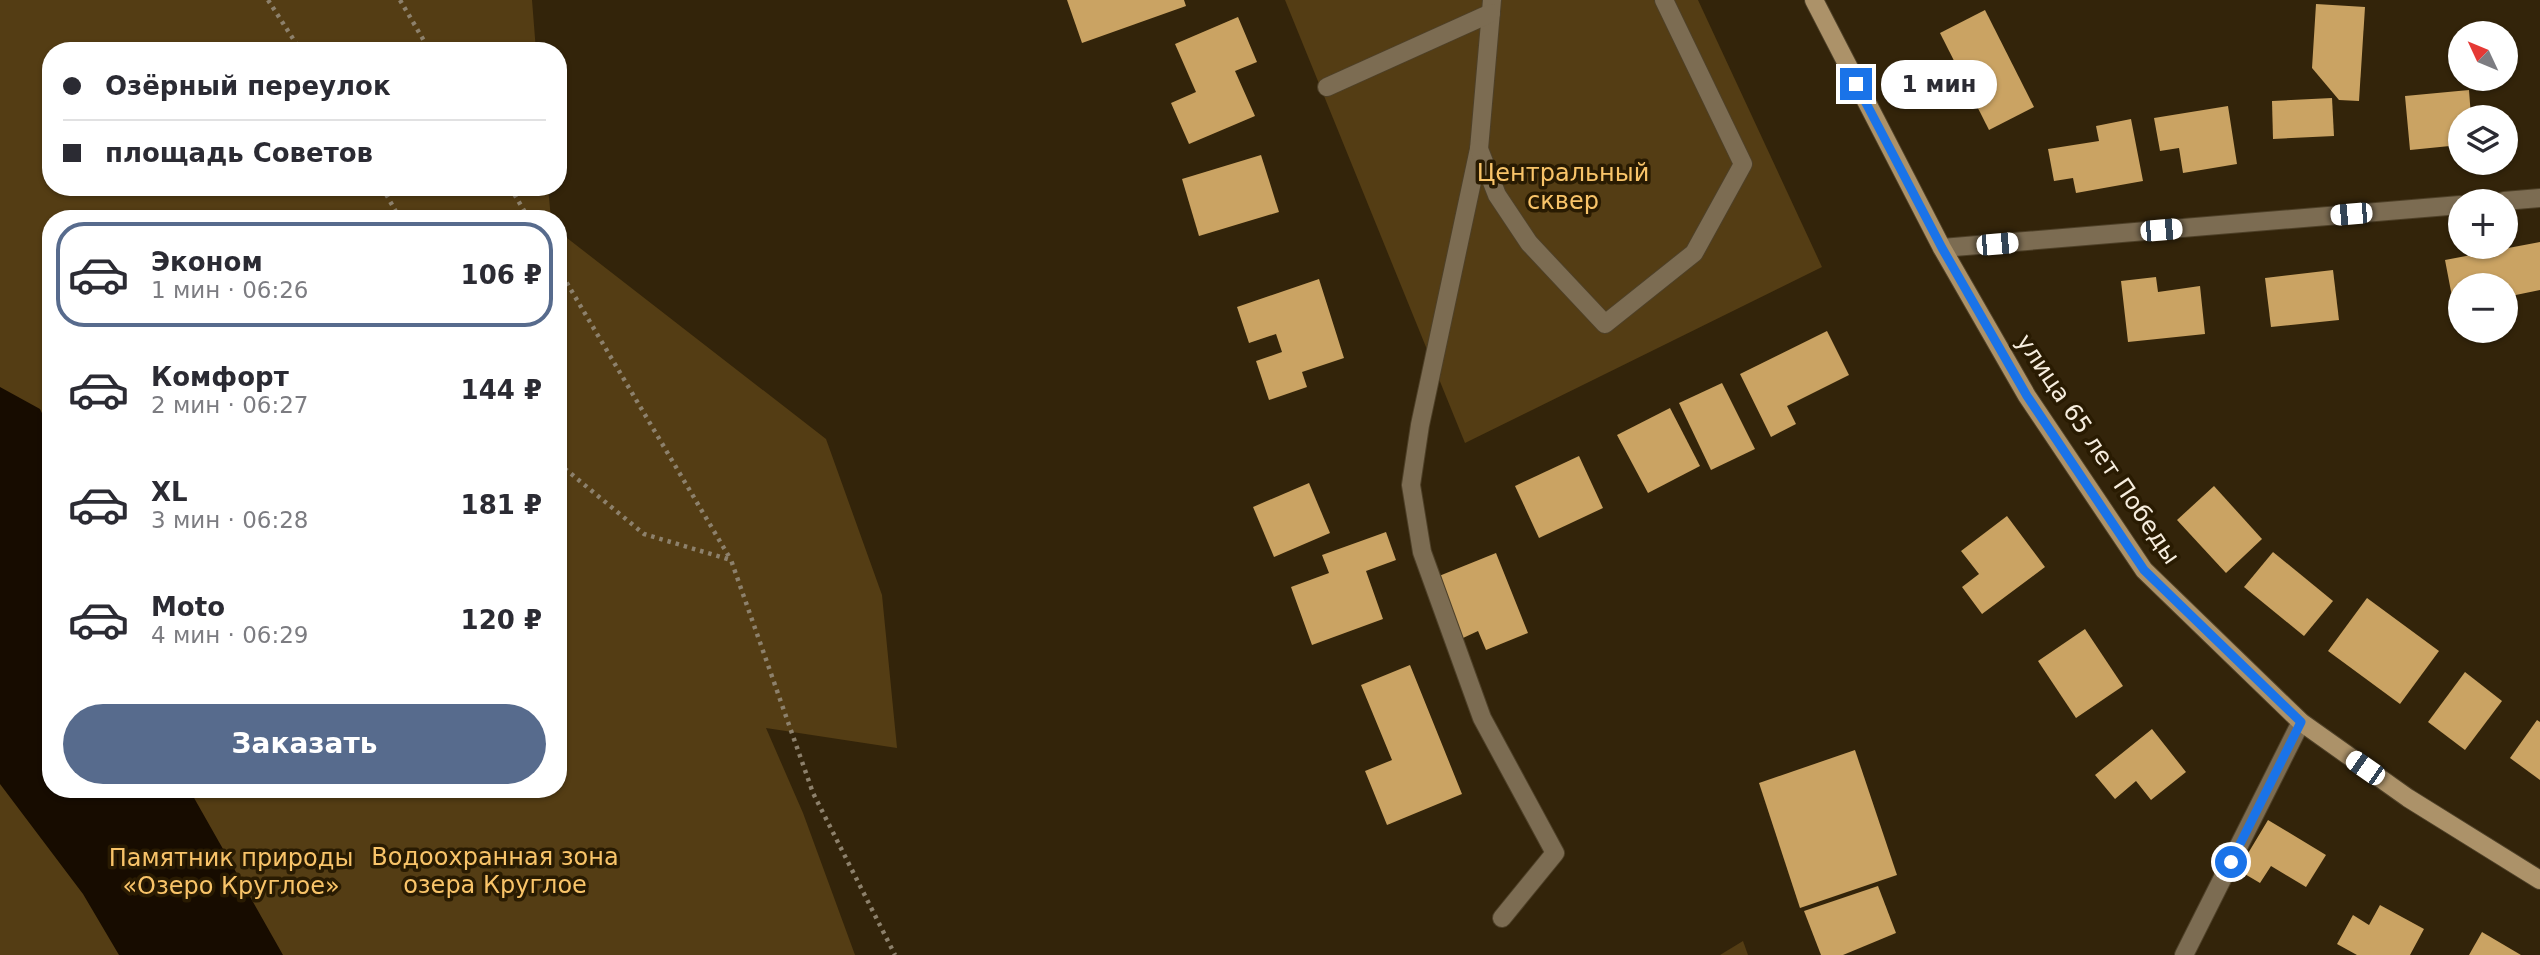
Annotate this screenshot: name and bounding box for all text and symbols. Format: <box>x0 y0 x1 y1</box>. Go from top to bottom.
north arrow <box>2448 21 2518 91</box>
map controls <box>2448 21 2518 343</box>
callout: 1 мин <box>1881 60 1996 108</box>
route end <box>1840 68 1872 100</box>
text: Озёрный переулок <box>105 71 391 101</box>
text: 1 мин <box>1902 71 1976 97</box>
button: layers <box>2448 105 2518 175</box>
text: площадь Советов <box>105 138 373 168</box>
park label: Центральный сквер <box>1477 159 1649 215</box>
button: + <box>2448 189 2518 259</box>
car <box>2330 202 2373 226</box>
car <box>2140 218 2183 242</box>
car <box>1976 232 2019 256</box>
icon: car <box>67 243 130 306</box>
text: Эконом <box>151 247 263 277</box>
text: 106 ₽ <box>461 260 542 290</box>
button: − <box>2448 273 2518 343</box>
text: 1 мин · 06:26 <box>151 277 309 303</box>
street label: улица 65 лет Победы <box>2010 329 2186 569</box>
icon: car <box>67 358 130 421</box>
text: Комфорт <box>151 362 289 392</box>
text: 144 ₽ <box>461 375 542 405</box>
text: 2 мин · 06:27 <box>151 392 309 418</box>
icon: car <box>67 473 130 536</box>
text: XL <box>151 477 188 507</box>
text: 181 ₽ <box>461 490 542 520</box>
text: 3 мин · 06:28 <box>151 507 309 533</box>
icon: car <box>67 588 130 651</box>
text: Moto <box>151 592 225 622</box>
text: 120 ₽ <box>461 605 542 635</box>
text: 4 мин · 06:29 <box>151 622 309 648</box>
button: Заказать <box>63 704 546 784</box>
car <box>2342 747 2389 789</box>
park label: Водоохранная зона озера Круглое <box>371 843 619 899</box>
park label: Памятник природы «Озеро Круглое» <box>109 844 353 900</box>
route start <box>2215 846 2247 878</box>

